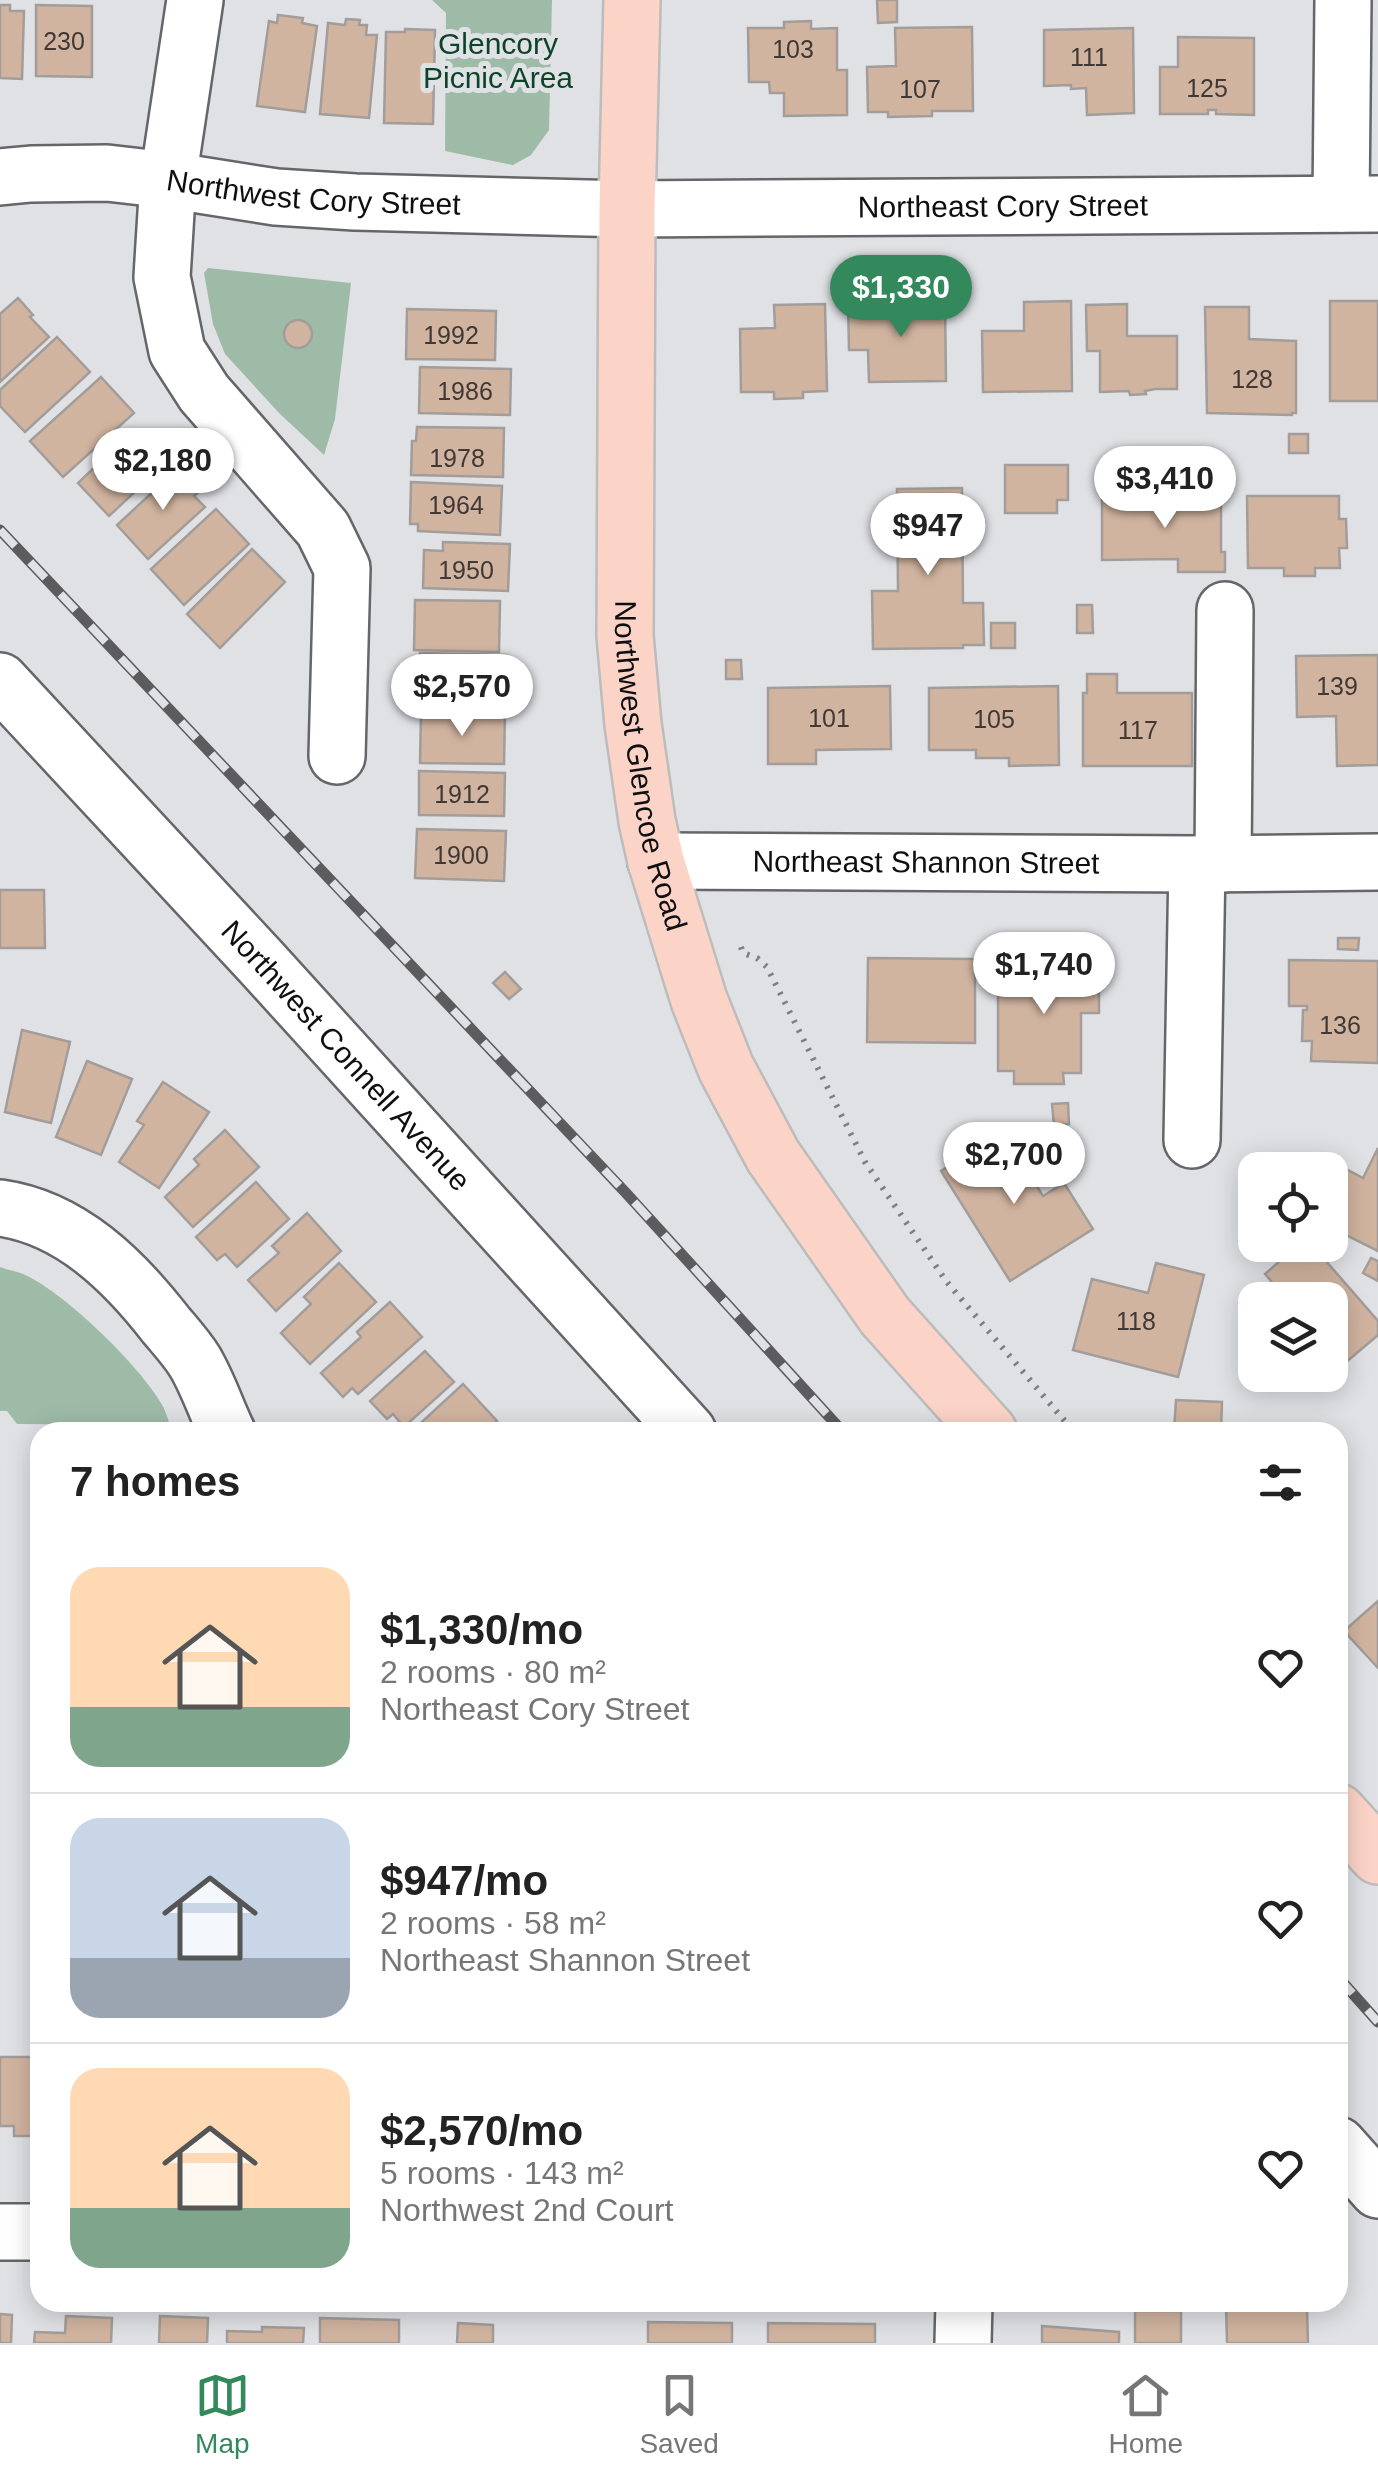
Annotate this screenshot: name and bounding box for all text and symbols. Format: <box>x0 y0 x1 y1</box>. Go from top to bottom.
house number: 230 <box>43 27 85 55</box>
park label: Glencory Picnic Area <box>423 27 573 94</box>
house number: 103 <box>772 35 814 63</box>
house number: 111 <box>1070 43 1108 71</box>
house number: 125 <box>1186 74 1228 102</box>
house number: 107 <box>899 75 941 103</box>
street label: Northwest Cory Street <box>164 163 462 221</box>
street label: Northeast Cory Street <box>858 189 1149 223</box>
pin: $1,330 <box>820 255 982 340</box>
text: $1,330 <box>852 269 950 305</box>
house number: 1992 <box>423 321 479 349</box>
house number: 128 <box>1231 365 1273 393</box>
house number: 1986 <box>437 377 493 405</box>
pin: $2,180 <box>82 428 244 513</box>
text: $2,180 <box>114 442 212 478</box>
house number: 1978 <box>429 444 485 472</box>
pin: $3,410 <box>1084 446 1246 531</box>
text: $3,410 <box>1116 460 1214 496</box>
house number: 1964 <box>428 491 484 519</box>
pin: $947 <box>869 493 987 578</box>
text: $947 <box>892 507 964 543</box>
house number: 1950 <box>438 556 494 584</box>
street label: Northwest Glencoe Road <box>609 600 694 935</box>
pin: $2,570 <box>381 654 543 739</box>
text: $2,570 <box>413 668 511 704</box>
house number: 139 <box>1316 672 1358 700</box>
house number: 101 <box>808 704 850 732</box>
house number: 105 <box>973 705 1015 733</box>
house number: 117 <box>1118 716 1158 744</box>
house number: 1912 <box>434 780 490 808</box>
house number: 1900 <box>433 841 489 869</box>
street label: Northeast Shannon Street <box>752 845 1100 879</box>
street label: Northwest Connell Avenue <box>215 914 477 1197</box>
pin: $1,740 <box>963 932 1125 1017</box>
text: $1,740 <box>995 946 1093 982</box>
house number: 136 <box>1319 1011 1361 1039</box>
pin: $2,700 <box>933 1122 1095 1207</box>
text: $2,700 <box>965 1136 1063 1172</box>
map controls <box>1238 1152 1348 1392</box>
button: locate <box>1238 1152 1348 1262</box>
button: layers <box>1238 1282 1348 1392</box>
house number: 118 <box>1116 1307 1156 1335</box>
icon: filters <box>1253 1455 1308 1510</box>
text: 7 homes <box>70 1458 240 1505</box>
text: $1,330/mo <box>380 1606 583 1653</box>
icon: home <box>150 1607 270 1727</box>
icon: heart <box>1253 1640 1308 1695</box>
text: 2 rooms · 80 m² <box>380 1654 606 1690</box>
text: Northeast Cory Street <box>380 1691 689 1727</box>
text: $947/mo <box>380 1857 548 1904</box>
icon: home <box>150 1858 270 1978</box>
icon: heart <box>1253 1891 1308 1946</box>
text: 2 rooms · 58 m² <box>380 1905 606 1941</box>
text: Northeast Shannon Street <box>380 1942 750 1978</box>
text: $2,570/mo <box>380 2107 583 2154</box>
icon: home <box>150 2108 270 2228</box>
icon: heart <box>1253 2141 1308 2196</box>
text: 5 rooms · 143 m² <box>380 2155 624 2191</box>
text: Northwest 2nd Court <box>380 2192 673 2228</box>
tab: Map <box>195 2368 250 2460</box>
tab: Saved <box>639 2368 719 2460</box>
tab: Home <box>1108 2368 1183 2460</box>

